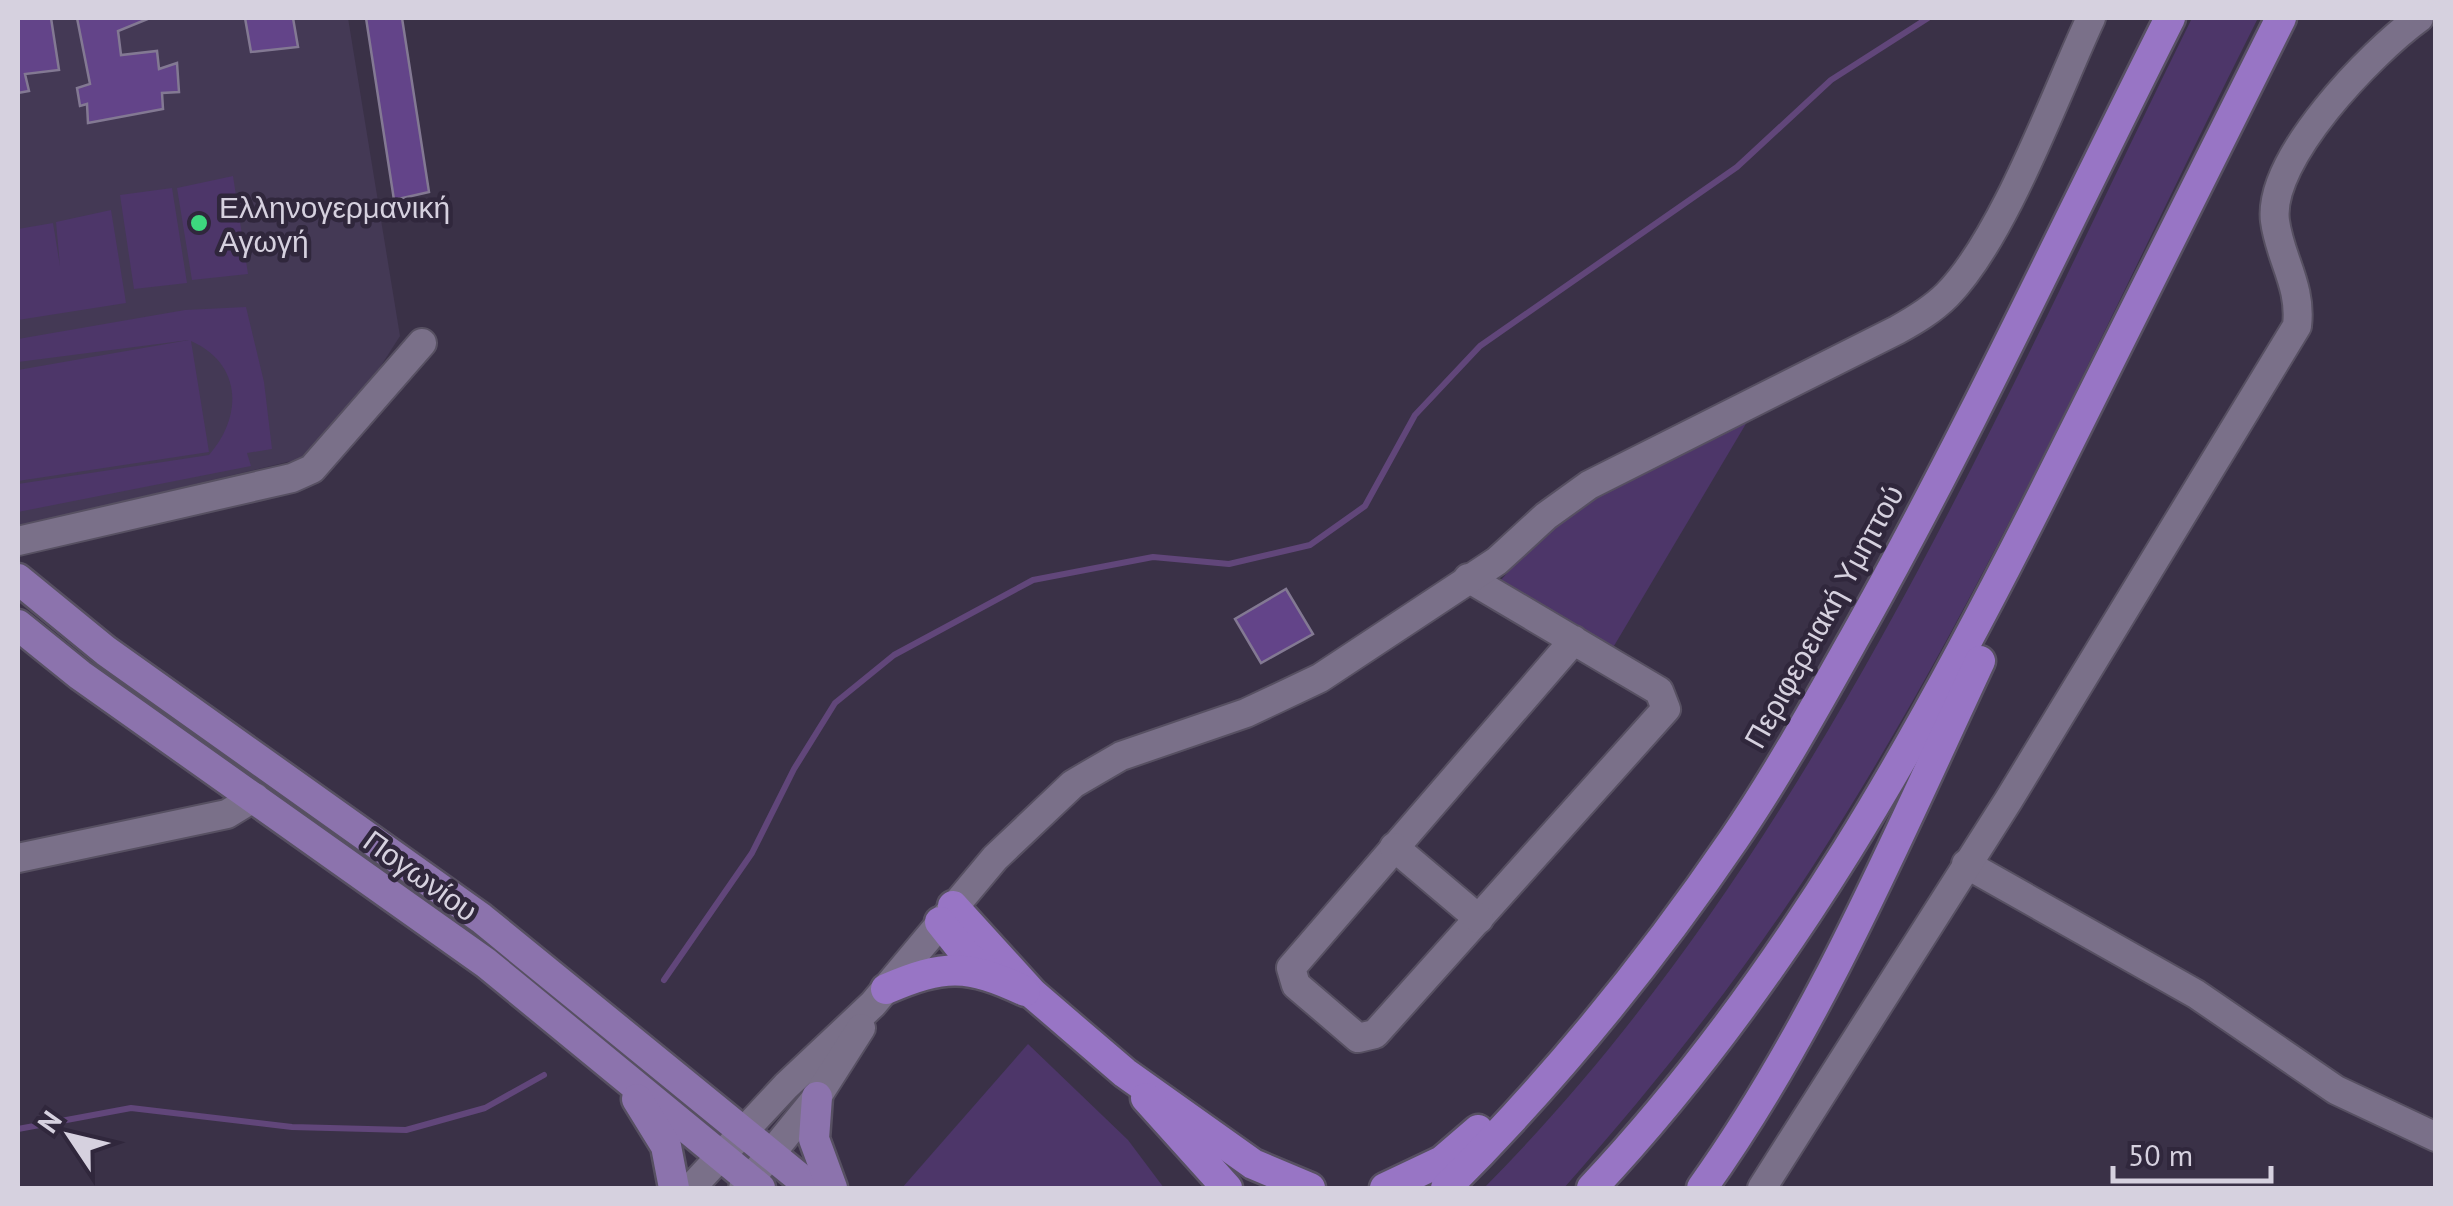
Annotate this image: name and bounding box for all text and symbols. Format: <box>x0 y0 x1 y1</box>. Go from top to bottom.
place label: Ελληνογερμανική Αγωγή <box>219 187 450 260</box>
marker: Ελληνογερμανική Αγωγή <box>188 212 210 234</box>
street label: Περιφερειακή Υμηττού <box>1734 477 1912 755</box>
street label: Πογωνίου <box>356 821 486 929</box>
north arrow <box>20 1086 120 1186</box>
text: N <box>29 1103 70 1140</box>
scale bar <box>2113 1121 2270 1183</box>
text: 50 m <box>2128 1135 2193 1174</box>

